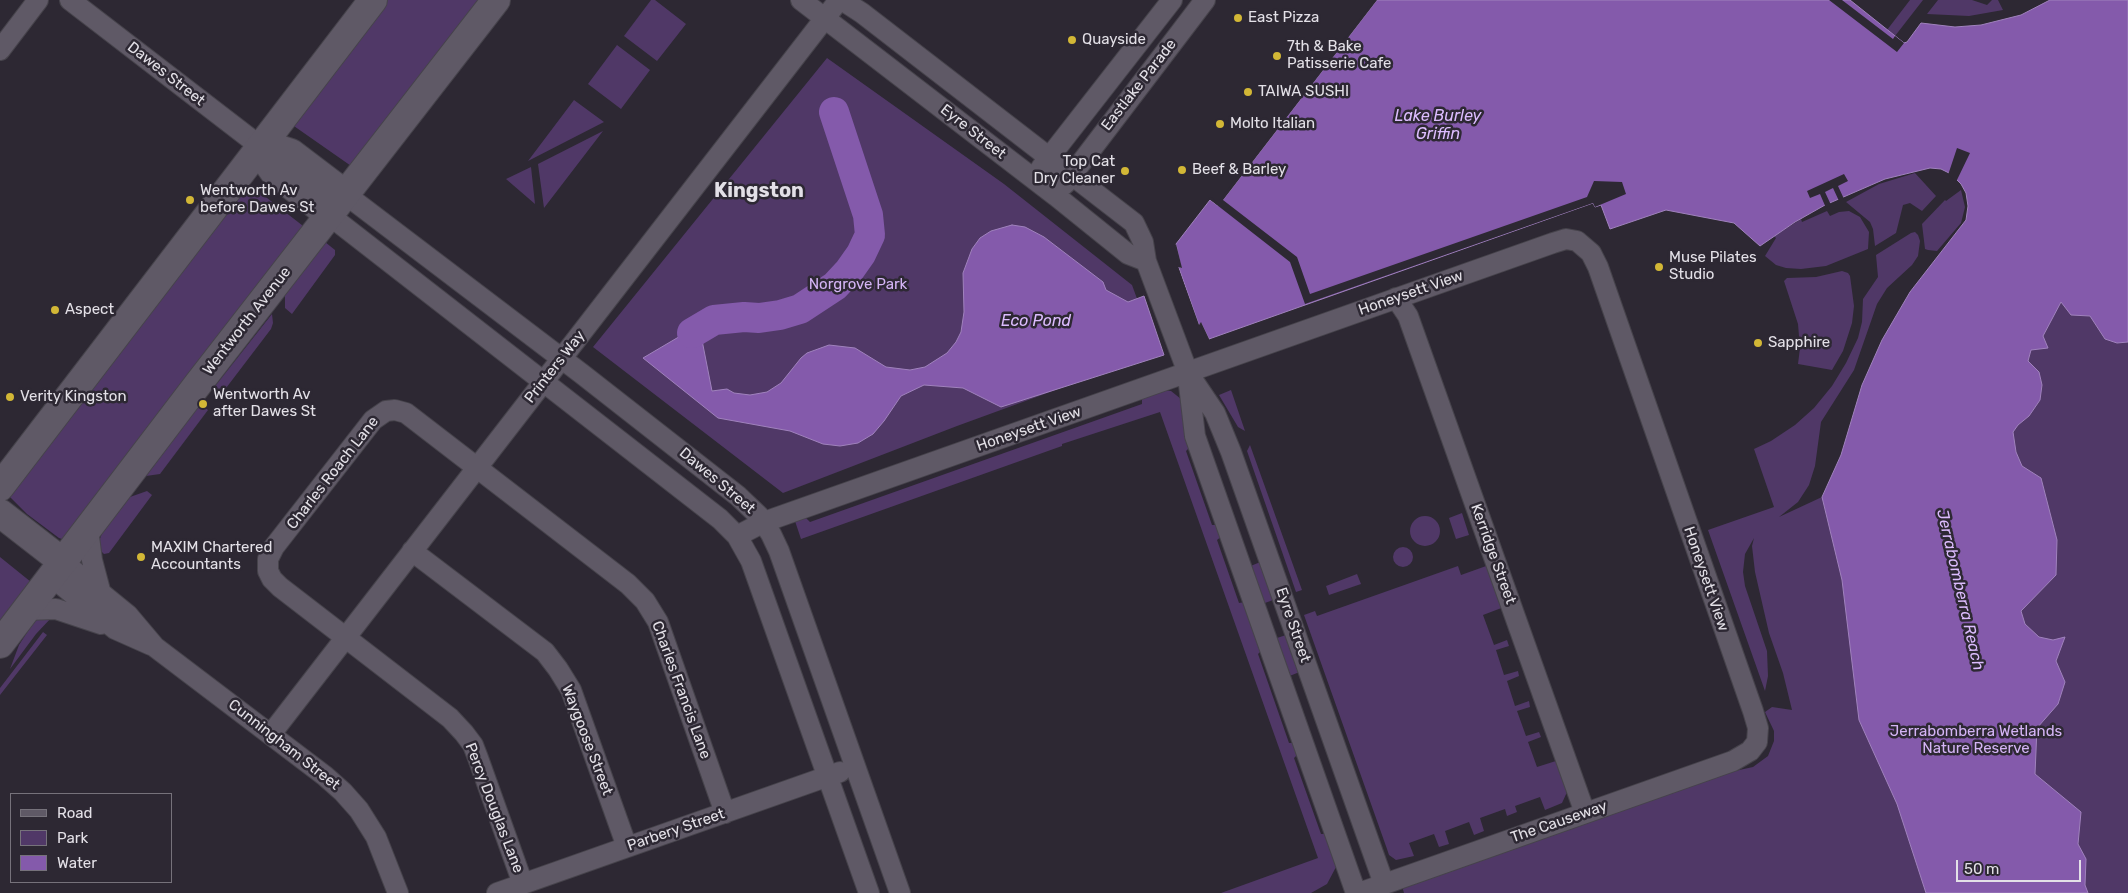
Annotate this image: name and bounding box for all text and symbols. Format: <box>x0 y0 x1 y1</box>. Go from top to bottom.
place label: East Pizza <box>1248 9 1319 27</box>
marker: East Pizza <box>1232 12 1244 24</box>
place label: Quayside <box>1082 31 1146 49</box>
marker: Quayside <box>1066 34 1078 46</box>
street label: Eastlake Parade <box>1098 36 1180 134</box>
street label: Dawes Street <box>124 38 208 110</box>
place label: 7th & Bake Patisserie Cafe <box>1287 38 1392 73</box>
marker: 7th & Bake Patisserie Cafe <box>1271 50 1283 62</box>
place label: TAIWA SUSHI <box>1258 83 1349 101</box>
marker: TAIWA SUSHI <box>1242 86 1254 98</box>
street label: Eyre Street <box>937 101 1009 163</box>
water label: Lake Burley Griffin <box>1395 106 1481 144</box>
place label: Molto Italian <box>1230 115 1315 133</box>
marker: Molto Italian <box>1214 118 1226 130</box>
place label: Top Cat Dry Cleaner <box>1034 153 1115 188</box>
place label: Beef & Barley <box>1192 161 1286 179</box>
marker: Beef & Barley <box>1176 164 1188 176</box>
marker: Top Cat Dry Cleaner <box>1119 165 1131 177</box>
district label: Kingston <box>714 179 804 203</box>
place label: Wentworth Av before Dawes St <box>200 182 314 217</box>
marker: Wentworth Av before Dawes St <box>184 194 196 206</box>
place label: Muse Pilates Studio <box>1669 249 1757 284</box>
marker: Muse Pilates Studio <box>1653 261 1665 273</box>
street label: Wentworth Avenue <box>199 263 295 379</box>
street label: Honeysett View <box>1356 267 1466 319</box>
park label: Norgrove Park <box>809 276 907 294</box>
place label: Aspect <box>65 301 114 319</box>
marker: Aspect <box>49 304 61 316</box>
water label: Eco Pond <box>1001 311 1071 331</box>
street label: Printers Way <box>521 327 589 407</box>
place label: Sapphire <box>1768 334 1830 352</box>
marker: Sapphire <box>1752 337 1764 349</box>
place label: Wentworth Av after Dawes St <box>213 386 316 421</box>
place label: Verity Kingston <box>20 388 126 406</box>
marker: Verity Kingston <box>4 391 16 403</box>
marker: Wentworth Av after Dawes St <box>197 398 209 410</box>
street label: Honeysett View <box>974 403 1084 455</box>
street label: Charles Roach Lane <box>283 413 383 533</box>
street label: Dawes Street <box>675 444 759 518</box>
street label: Kerridge Street <box>1467 501 1519 607</box>
water label: Jerrabomberra Reach <box>1932 508 1988 672</box>
street label: Honeysett View <box>1680 524 1732 634</box>
place label: MAXIM Chartered Accountants <box>151 539 272 574</box>
marker: MAXIM Chartered Accountants <box>135 551 147 563</box>
street label: Eyre Street <box>1272 585 1314 665</box>
street label: Charles Francis Lane <box>648 619 714 761</box>
street label: Waygoose Street <box>558 682 616 798</box>
street label: Cunningham Street <box>225 696 343 794</box>
park label: Jerrabomberra Wetlands Nature Reserve <box>1890 723 2062 758</box>
street label: Percy Douglas Lane <box>461 740 527 876</box>
legend <box>10 793 172 883</box>
street label: The Causeway <box>1508 797 1610 847</box>
text: Road <box>57 804 93 822</box>
street label: Parbery Street <box>625 805 727 855</box>
text: Park <box>57 829 88 847</box>
scale bar <box>1958 850 2083 882</box>
text: Water <box>57 854 97 872</box>
text: 50 m <box>1964 860 1999 878</box>

